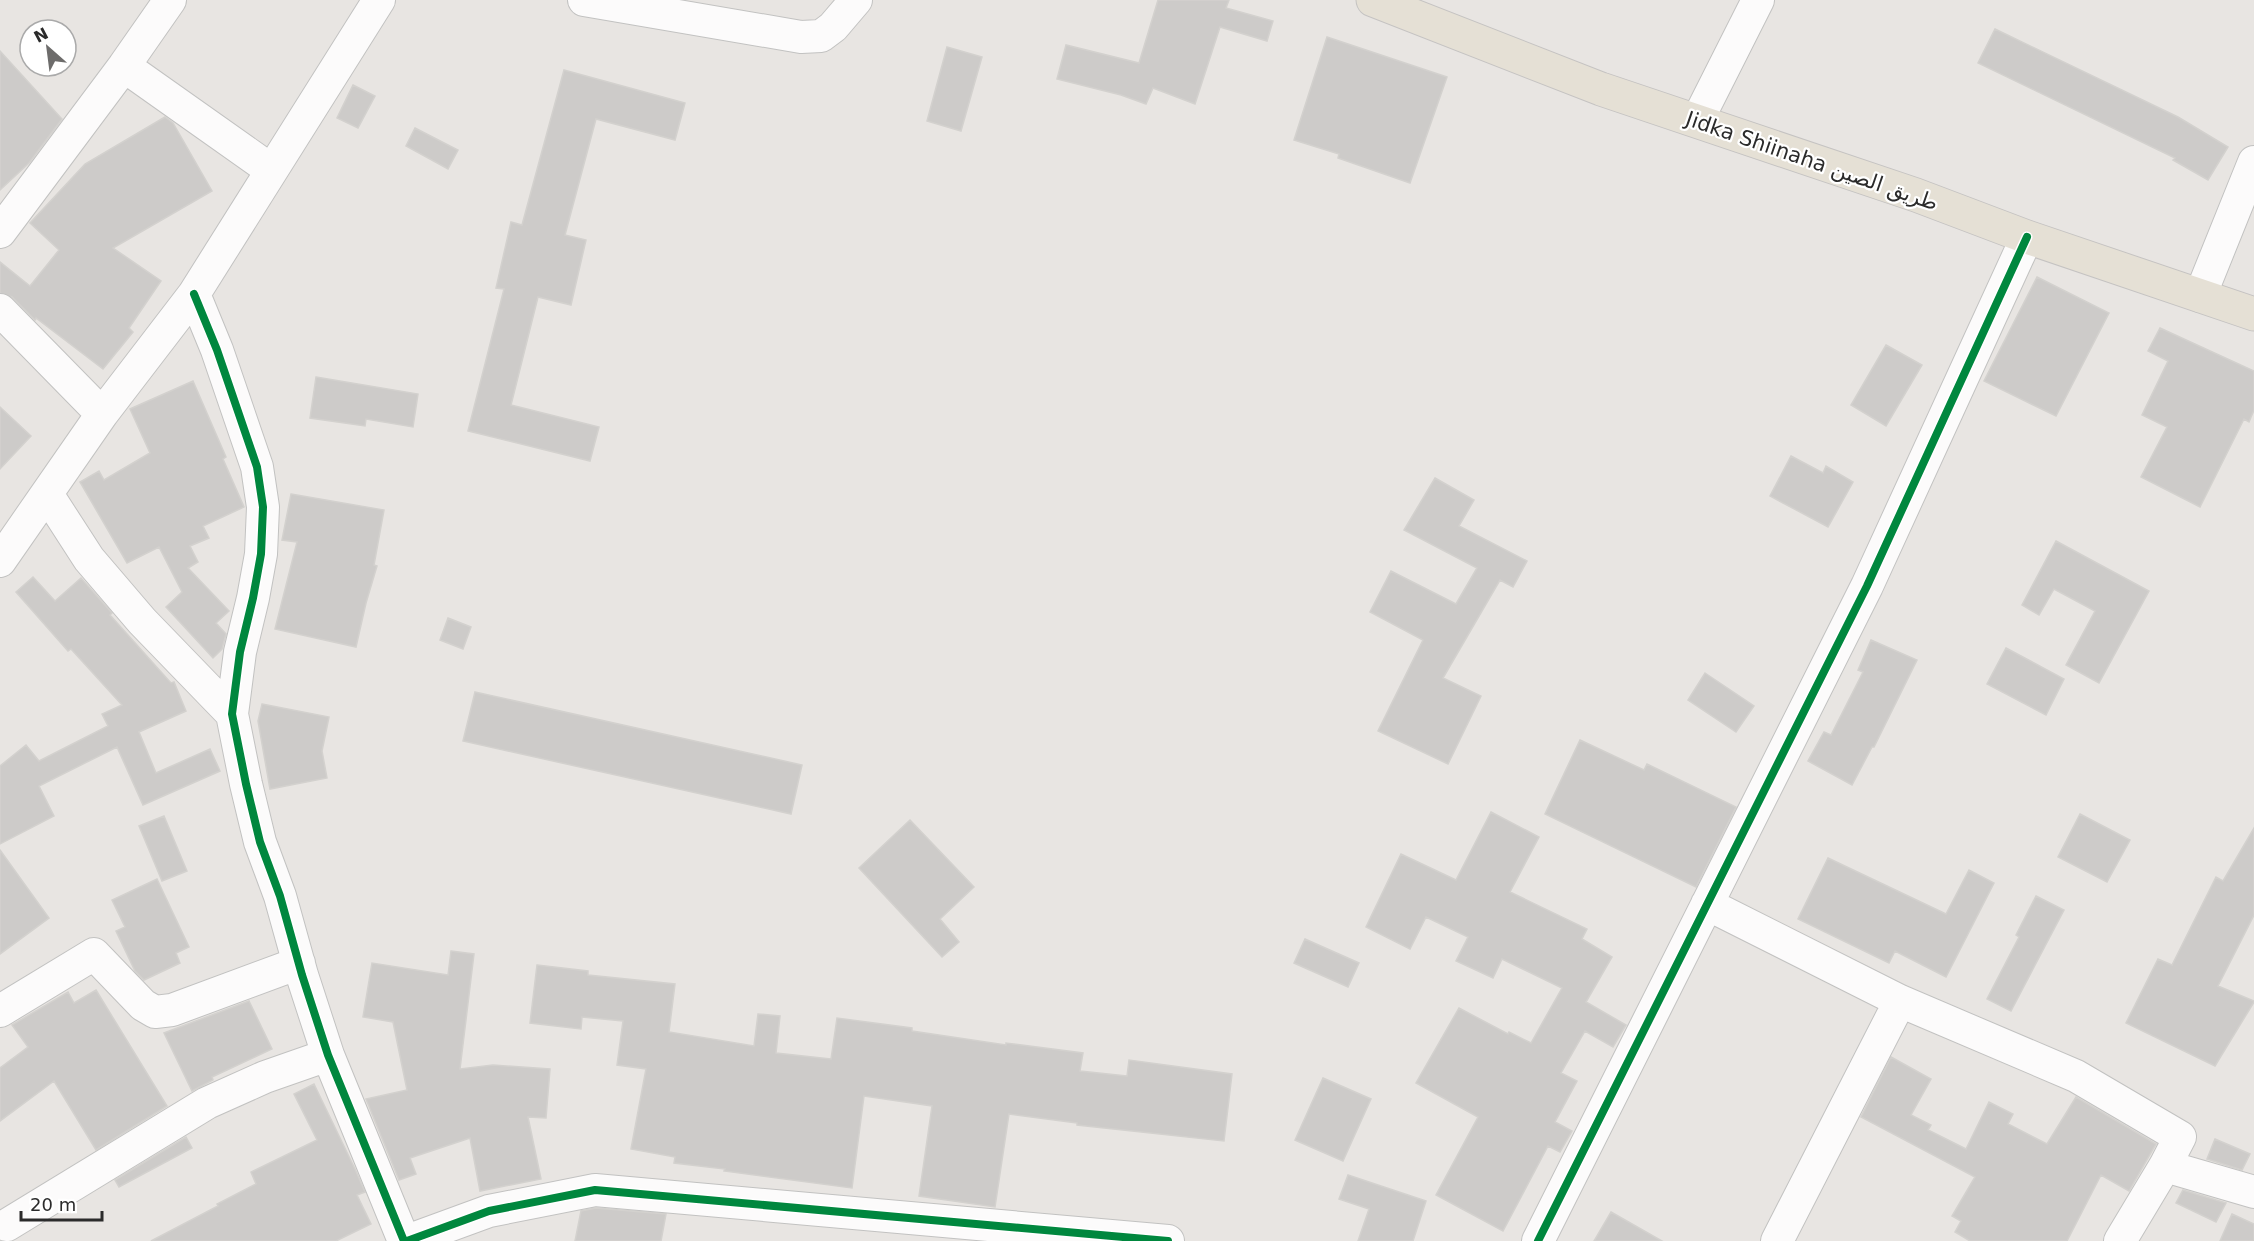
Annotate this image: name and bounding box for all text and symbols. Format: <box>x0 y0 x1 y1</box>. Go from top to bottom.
north arrow <box>18 18 78 78</box>
text: N <box>31 24 52 47</box>
street label: Jidka Shiinaha طريق الصين <box>1681 106 1941 216</box>
scale bar <box>21 1184 102 1222</box>
text: 20 m <box>30 1194 76 1215</box>

